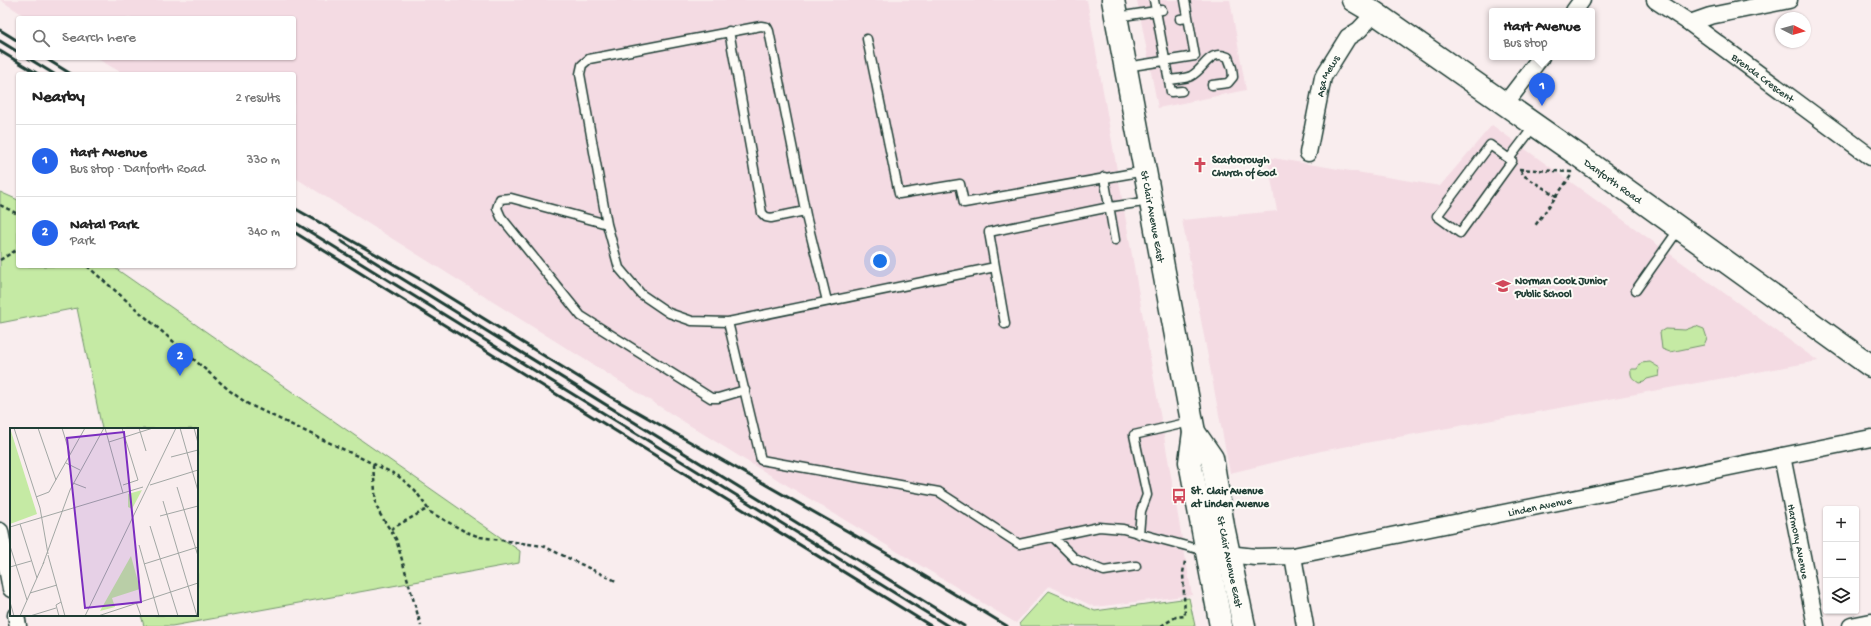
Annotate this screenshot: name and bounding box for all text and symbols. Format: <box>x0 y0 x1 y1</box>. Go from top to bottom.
popup <box>1489 8 1595 60</box>
north arrow <box>1775 12 1811 48</box>
search box <box>16 16 296 60</box>
text: Hart Avenue <box>1504 18 1581 36</box>
icon: search <box>30 27 52 49</box>
text: Search here <box>62 29 136 47</box>
text: Bus stop <box>1504 36 1547 51</box>
street label: Brenda Crescent <box>1728 51 1797 107</box>
street label: Asa Mews <box>1315 53 1344 98</box>
pin: 1 <box>1529 73 1555 106</box>
text: Nearby <box>32 88 85 108</box>
text: 2 results <box>235 91 280 106</box>
text: Hart Avenue <box>70 144 147 162</box>
text: 1 <box>42 153 48 168</box>
text: 330 m <box>247 153 280 168</box>
place label: Scarborough Church of God <box>1211 155 1278 180</box>
church icon: Scarborough Church of God <box>1191 156 1209 174</box>
street label: Danforth Road <box>1580 157 1645 208</box>
text: Bus stop · Danforth Road <box>70 162 205 177</box>
street label: St Clair Avenue East <box>1137 170 1166 265</box>
text: Natal Park <box>70 216 138 234</box>
text: 2 <box>42 225 48 240</box>
text: 340 m <box>247 225 280 240</box>
text: Park <box>70 234 95 249</box>
your location <box>870 251 890 271</box>
place label: Norman Cook Junior Public School <box>1514 276 1608 301</box>
school or university icon: Norman Cook Junior Public School <box>1494 277 1512 295</box>
pin: 2 <box>167 343 193 376</box>
inset map <box>10 428 198 616</box>
place label: St. Clair Avenue at Linden Avenue <box>1190 485 1270 511</box>
bus stop icon: St. Clair Avenue at Linden Avenue <box>1170 487 1188 505</box>
street label: Linden Avenue <box>1507 495 1573 520</box>
street label: Harmony Avenue <box>1784 503 1811 581</box>
map controls <box>1823 506 1859 614</box>
button: + <box>1823 506 1859 542</box>
street label: St Clair Avenue East <box>1214 516 1244 610</box>
button: − <box>1823 542 1859 578</box>
button: layers <box>1823 578 1859 614</box>

